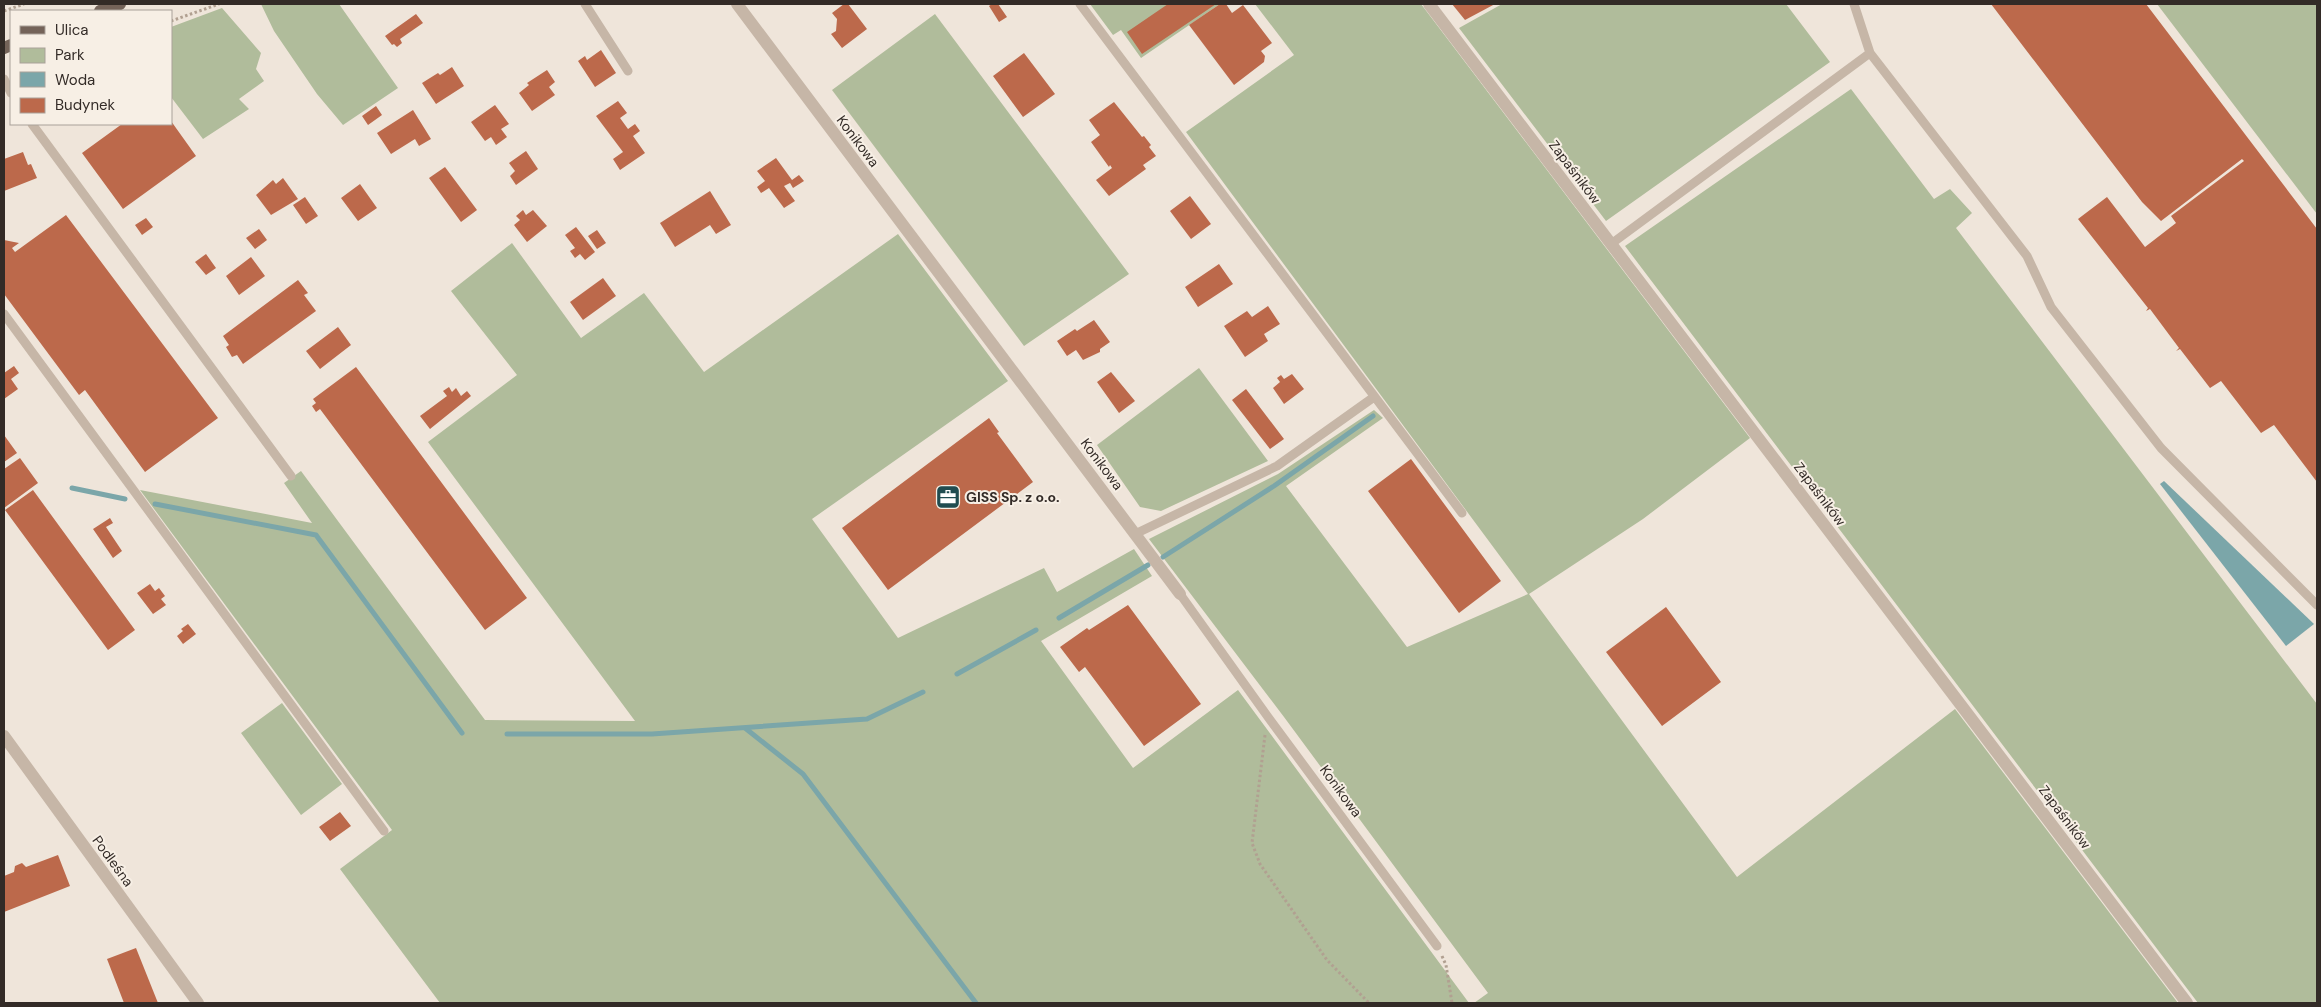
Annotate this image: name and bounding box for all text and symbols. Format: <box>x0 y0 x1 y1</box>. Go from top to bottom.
legend <box>10 10 172 125</box>
text: Ulica <box>55 20 89 40</box>
text: Park <box>55 45 85 65</box>
text: Woda <box>55 70 95 90</box>
text: Budynek <box>55 95 116 115</box>
street label: Konikowa <box>833 112 883 170</box>
street label: Zapaśników <box>1545 137 1605 208</box>
street label: Konikowa <box>1077 435 1127 493</box>
street label: Zapaśników <box>1790 459 1850 530</box>
office icon: GISS Sp. z o.o. <box>935 484 961 510</box>
place label: GISS Sp. z o.o. <box>966 488 1060 506</box>
street label: Konikowa <box>1316 761 1366 821</box>
street label: Zapaśników <box>2035 782 2095 853</box>
street label: Podleśna <box>89 832 137 890</box>

